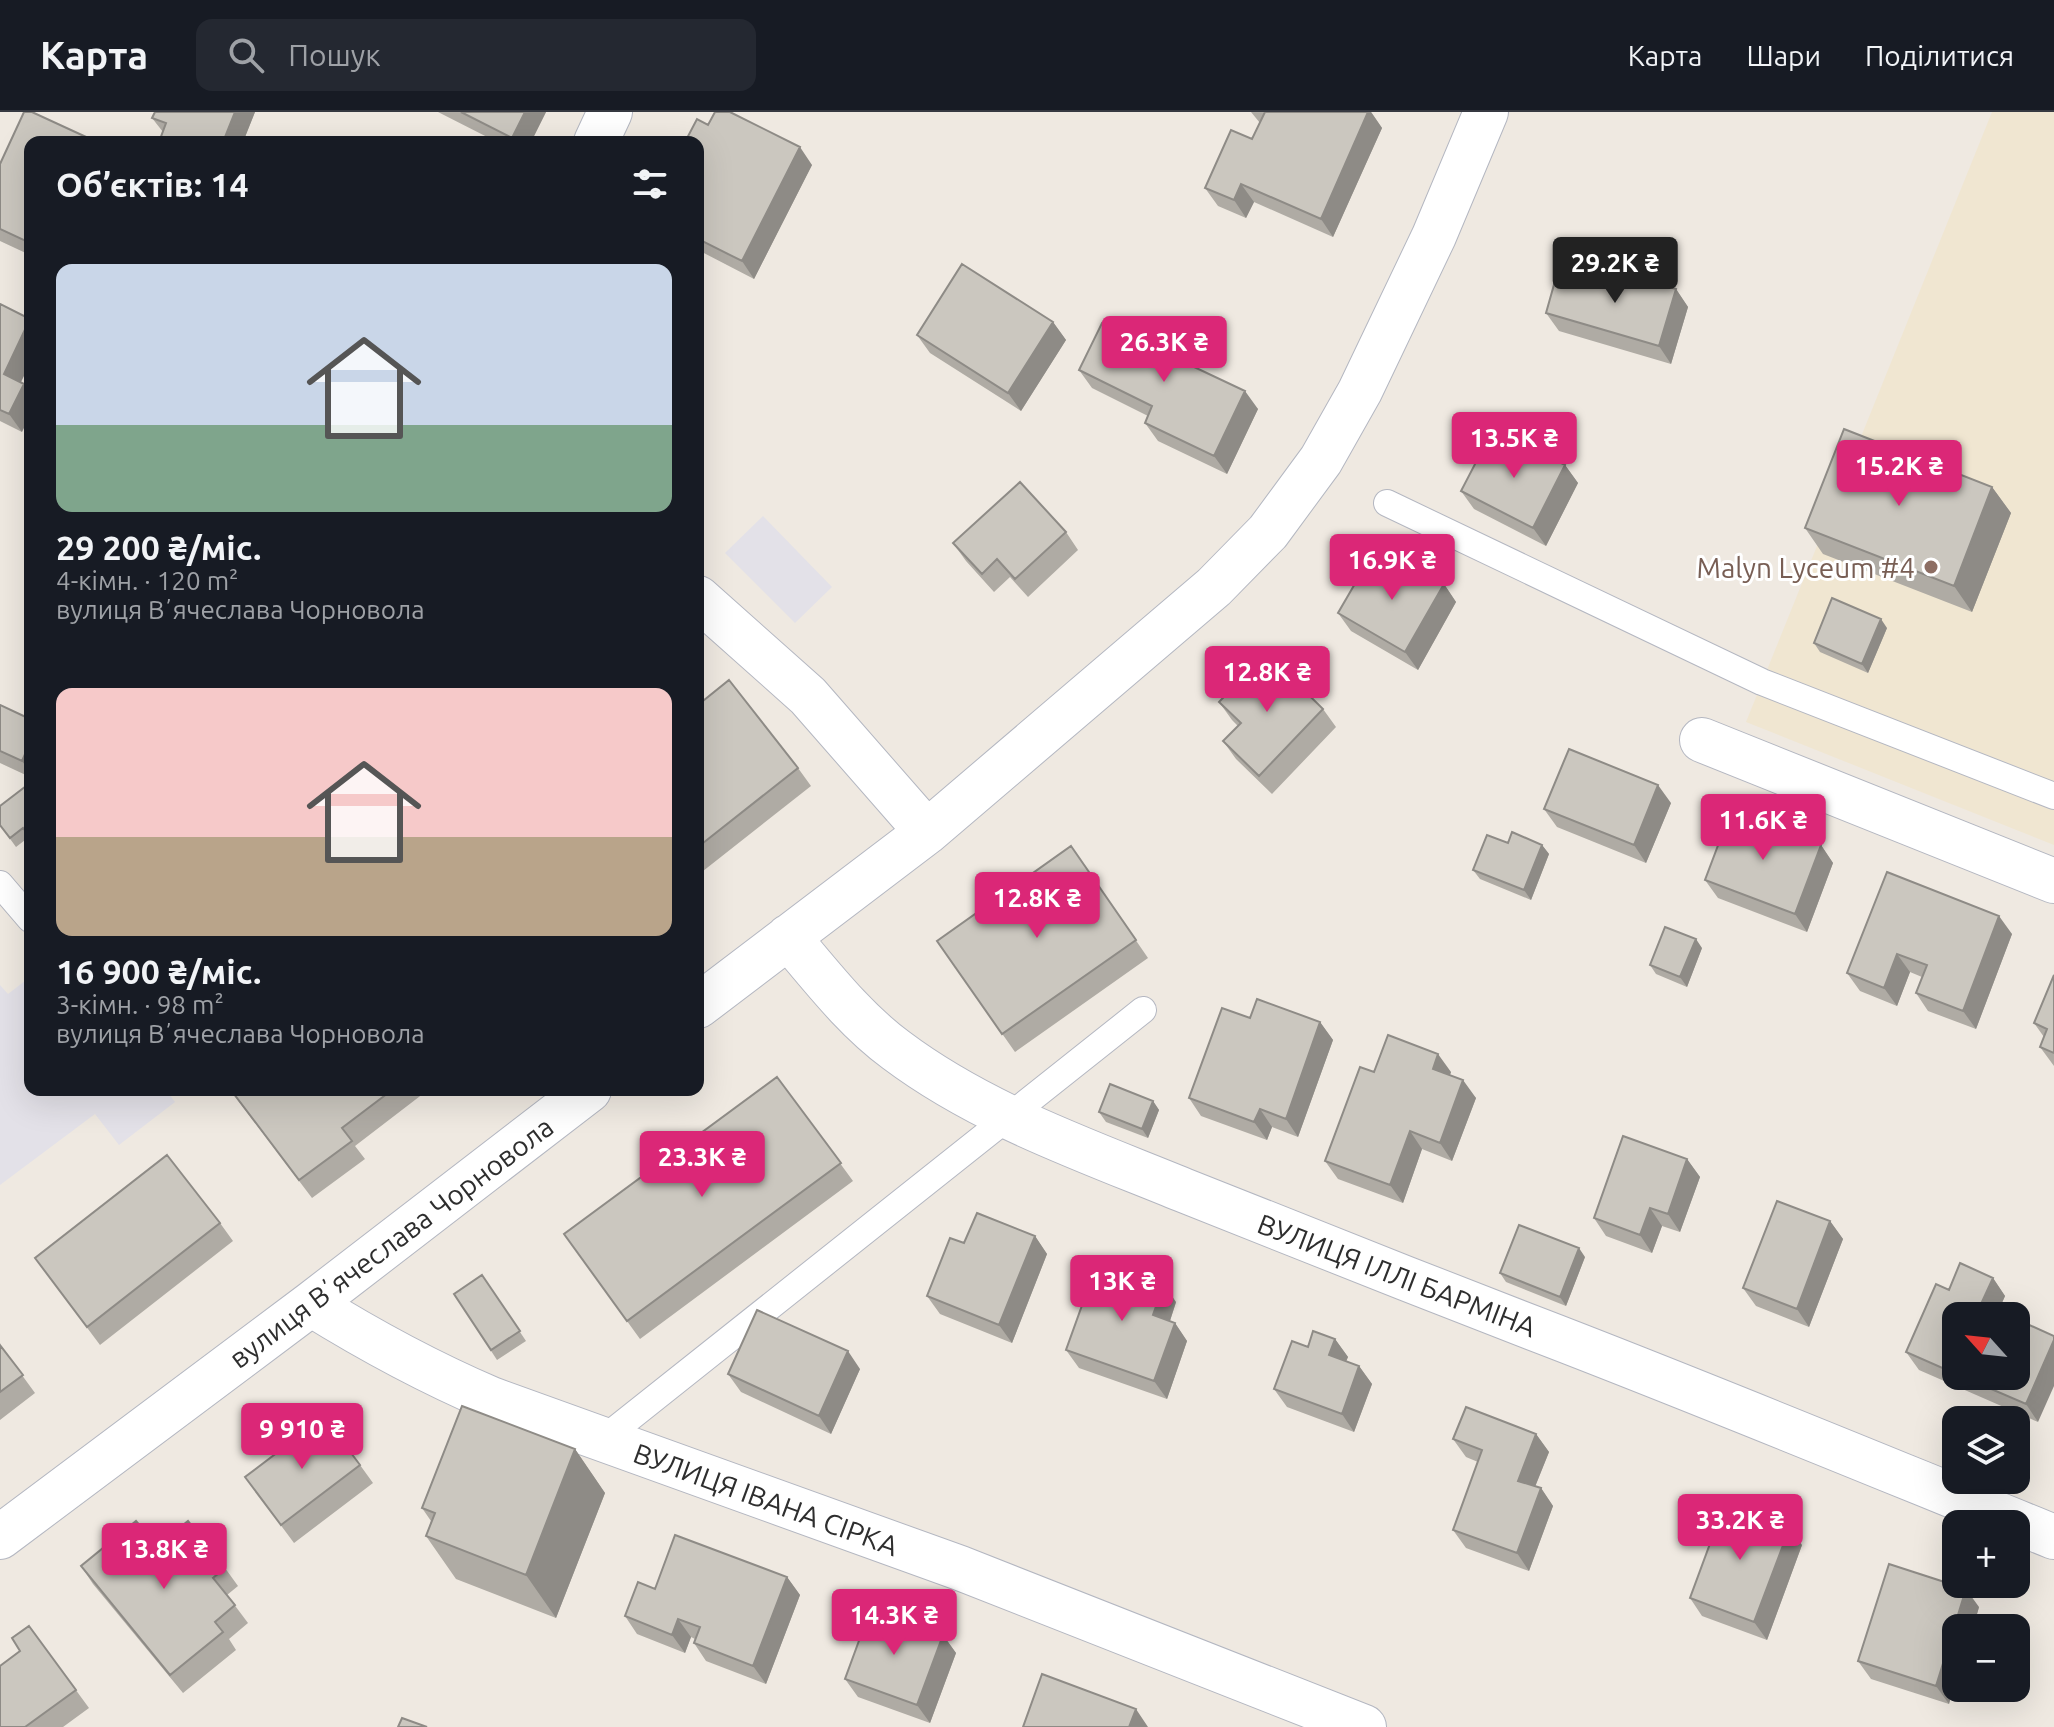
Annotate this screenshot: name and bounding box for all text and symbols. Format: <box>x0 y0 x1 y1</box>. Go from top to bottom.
search box <box>196 19 756 91</box>
icon: search <box>224 33 268 77</box>
text: Карта <box>40 34 148 76</box>
text: Пошук <box>288 38 381 72</box>
text: Карта <box>1628 40 1702 71</box>
text: Шари <box>1746 40 1821 71</box>
text: Поділитися <box>1865 40 2014 71</box>
icon: filters <box>628 162 672 206</box>
text: Об’єктів: 14 <box>56 165 249 203</box>
pin: 29.2K ₴ <box>1541 237 1689 305</box>
text: 29.2K ₴ <box>1571 248 1659 277</box>
icon: home <box>292 316 436 460</box>
pin: 26.3K ₴ <box>1090 316 1238 384</box>
text: 26.3K ₴ <box>1120 327 1208 356</box>
pin: 13.5K ₴ <box>1440 412 1588 480</box>
text: 13.5K ₴ <box>1470 423 1558 452</box>
pin: 15.2K ₴ <box>1825 440 1973 508</box>
text: 15.2K ₴ <box>1855 451 1943 480</box>
text: 29 200 ₴/міс. <box>56 528 261 566</box>
pin: 16.9K ₴ <box>1318 534 1466 602</box>
text: 16.9K ₴ <box>1348 545 1436 574</box>
place label: Malyn Lyceum #4 <box>1697 552 1915 583</box>
marker: Malyn Lyceum #4 <box>1922 558 1940 576</box>
text: 4-кімн. · 120 m² <box>56 566 238 595</box>
text: вулиця Вʼячеслава Чорновола <box>56 595 425 624</box>
pin: 12.8K ₴ <box>1193 646 1341 714</box>
text: 12.8K ₴ <box>1223 657 1311 686</box>
icon: home <box>292 740 436 884</box>
pin: 11.6K ₴ <box>1689 794 1837 862</box>
text: 11.6K ₴ <box>1719 805 1807 834</box>
pin: 12.8K ₴ <box>963 872 1111 940</box>
text: 12.8K ₴ <box>993 883 1081 912</box>
text: 16 900 ₴/міс. <box>56 952 261 990</box>
text: 3-кімн. · 98 m² <box>56 990 224 1019</box>
text: вулиця Вʼячеслава Чорновола <box>56 1019 425 1048</box>
street label: вулиця Вʼячеслава Чорновола <box>223 1110 559 1374</box>
pin: 23.3K ₴ <box>628 1131 776 1199</box>
text: 23.3K ₴ <box>658 1142 746 1171</box>
street label: ВУЛИЦЯ ІЛЛІ БАРМІНА <box>1253 1208 1541 1342</box>
pin: 13K ₴ <box>1066 1255 1178 1323</box>
text: 13K ₴ <box>1088 1266 1156 1295</box>
north arrow <box>1942 1302 2030 1390</box>
map controls <box>1942 1302 2030 1702</box>
pin: 9 910 ₴ <box>228 1403 376 1471</box>
button: layers <box>1942 1406 2030 1494</box>
text: 9 910 ₴ <box>259 1414 345 1443</box>
street label: ВУЛИЦЯ ІВАНА СІРКА <box>630 1437 902 1561</box>
pin: 33.2K ₴ <box>1666 1494 1814 1562</box>
text: 33.2K ₴ <box>1696 1505 1784 1534</box>
button: + <box>1942 1510 2030 1598</box>
pin: 13.8K ₴ <box>90 1523 238 1591</box>
text: 13.8K ₴ <box>120 1534 208 1563</box>
pin: 14.3K ₴ <box>820 1589 968 1657</box>
text: 14.3K ₴ <box>850 1600 938 1629</box>
button: − <box>1942 1614 2030 1702</box>

